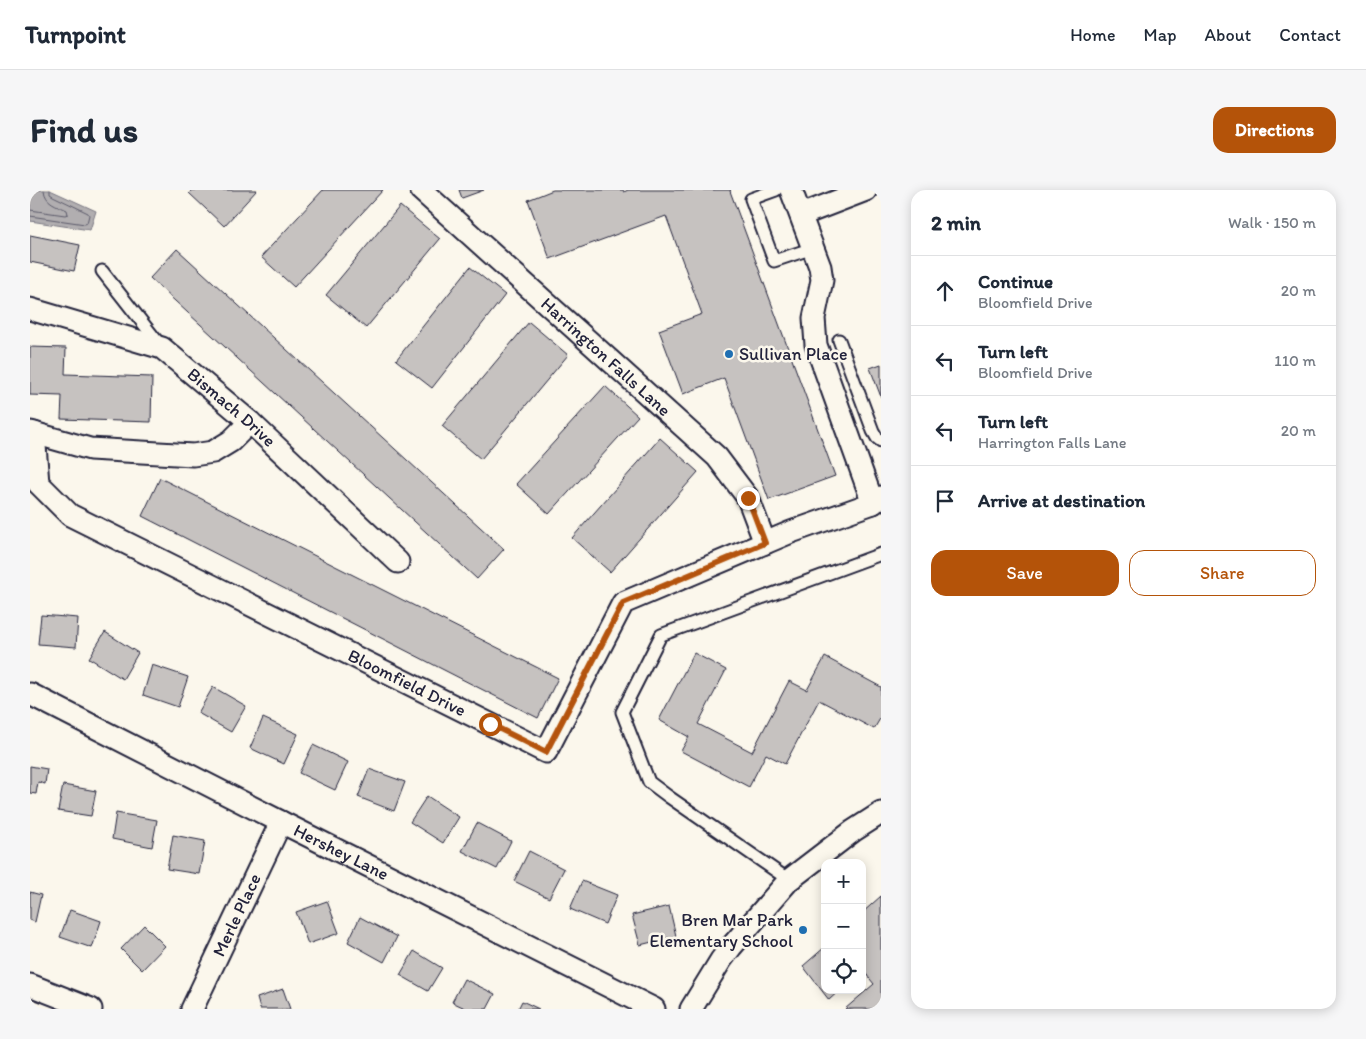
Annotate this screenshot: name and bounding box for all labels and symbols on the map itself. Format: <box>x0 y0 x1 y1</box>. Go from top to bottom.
street label: Harrington Falls Lane <box>536 293 675 421</box>
place label: Sullivan Place <box>739 343 848 365</box>
marker: Sullivan Place <box>723 348 735 360</box>
street label: Bismach Drive <box>183 363 280 452</box>
route end <box>737 487 760 510</box>
street label: Bloomfield Drive <box>344 644 470 721</box>
route start <box>479 713 502 736</box>
street label: Hershey Lane <box>290 819 392 885</box>
street label: Merle Place <box>208 870 266 960</box>
place label: Bren Mar Park Elementary School <box>649 909 793 952</box>
marker: Bren Mar Park Elementary School <box>797 924 809 936</box>

